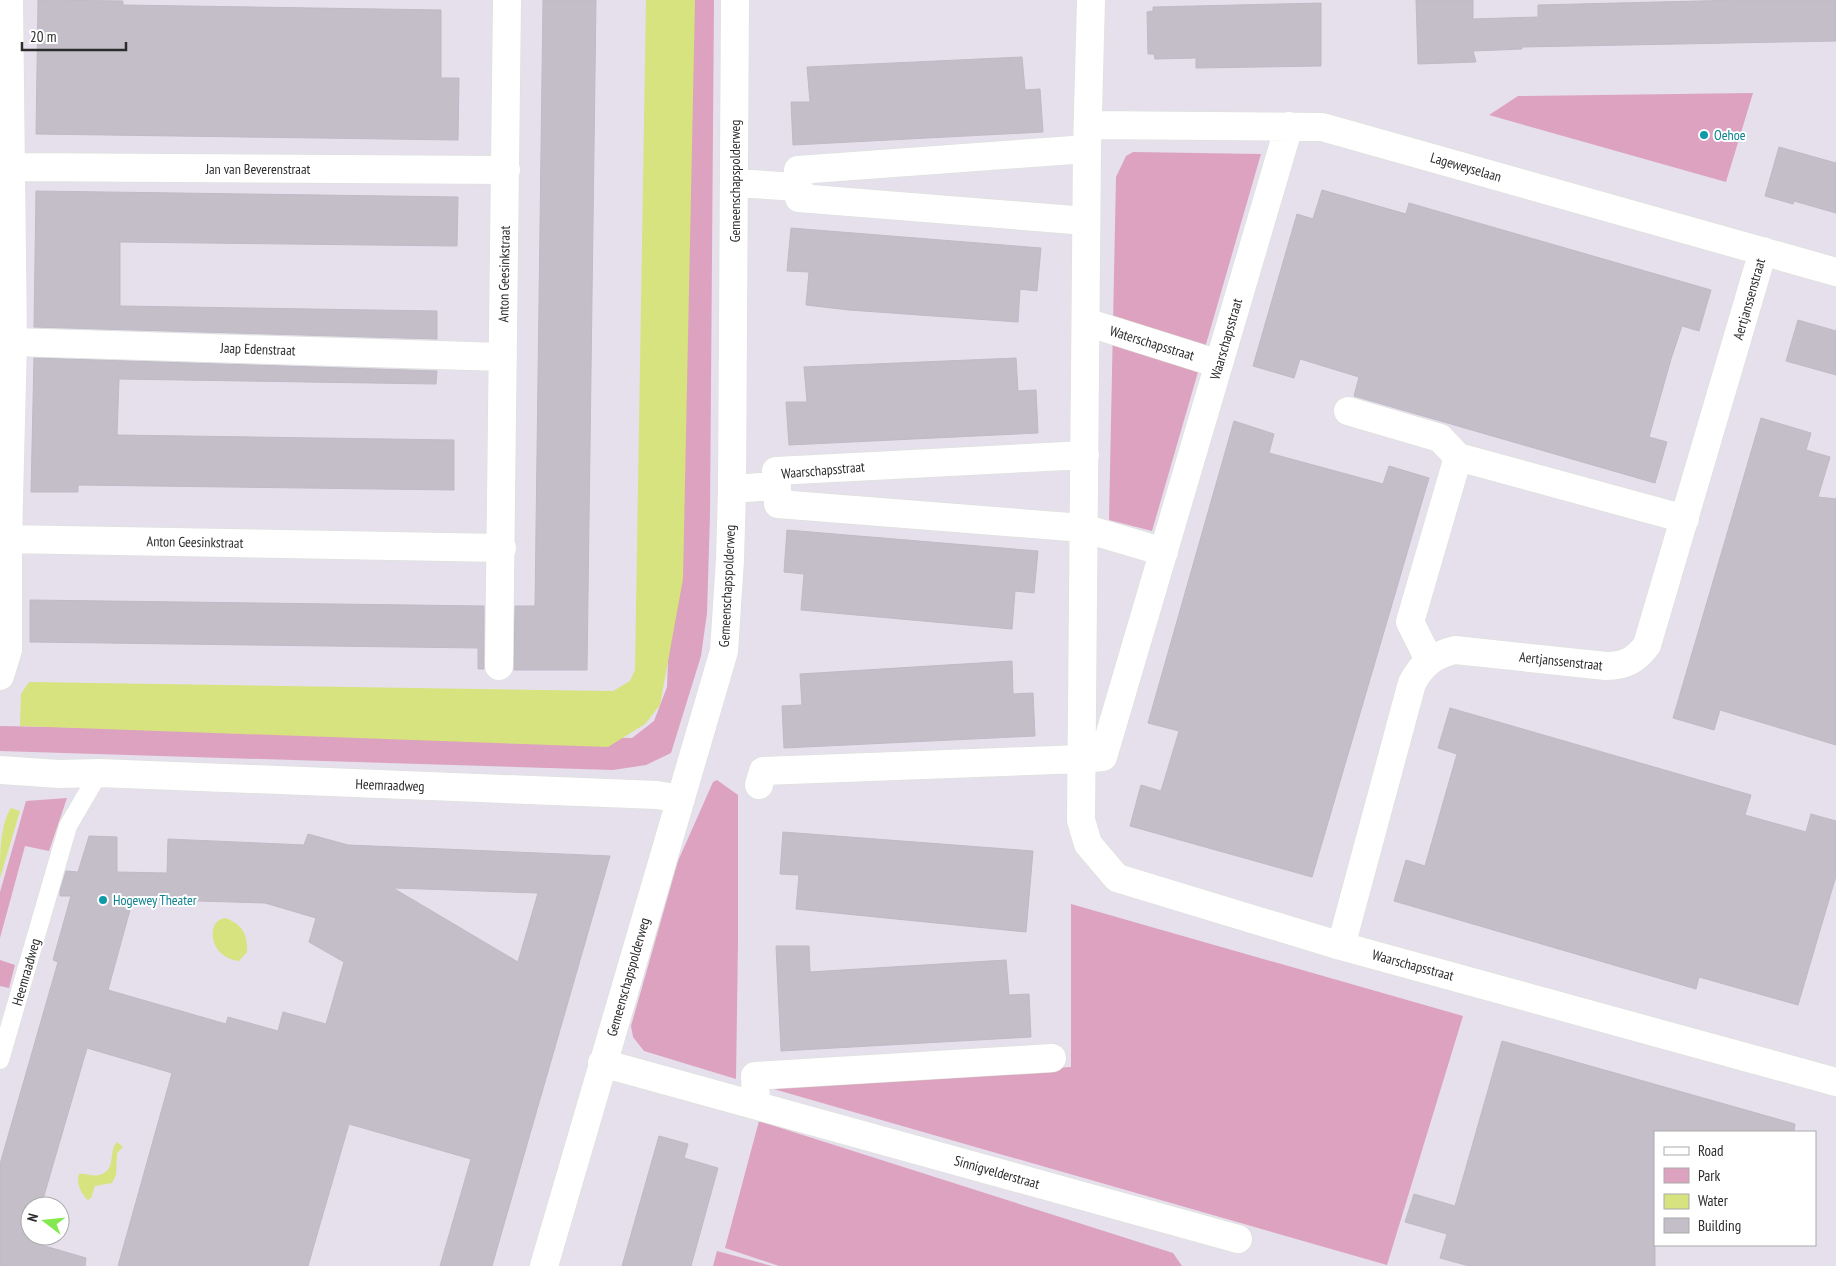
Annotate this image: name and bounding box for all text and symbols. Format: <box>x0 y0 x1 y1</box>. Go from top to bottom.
scale bar <box>22 20 126 52</box>
text: 20 m <box>30 27 56 46</box>
street label: Gemeenschapspolderweg <box>726 120 744 242</box>
place label: Oehoe <box>1714 126 1746 144</box>
marker: Oehoe <box>1698 129 1710 141</box>
street label: Lageweyselaan <box>1428 148 1504 186</box>
street label: Jan van Beverenstraat <box>205 160 311 178</box>
street label: Anton Geesinkstraat <box>494 225 514 323</box>
street label: Aertjanssenstraat <box>1729 256 1769 342</box>
street label: Waarschapsstraat <box>1206 296 1246 382</box>
street label: Waterschapsstraat <box>1107 322 1197 364</box>
street label: Jaap Edenstraat <box>219 339 296 359</box>
street label: Waarschapsstraat <box>781 457 866 483</box>
street label: Gemeenschapspolderweg <box>715 524 739 648</box>
street label: Anton Geesinkstraat <box>146 532 244 552</box>
street label: Aertjanssenstraat <box>1518 648 1604 674</box>
street label: Heemraadweg <box>355 775 425 795</box>
place label: Hogewey Theater <box>113 891 197 909</box>
marker: Hogewey Theater <box>97 894 109 906</box>
street label: Gemeenschapspolderweg <box>602 916 654 1038</box>
street label: Heemraadweg <box>8 936 44 1008</box>
street label: Waarschapsstraat <box>1370 945 1456 985</box>
legend <box>1654 1131 1816 1246</box>
text: Road <box>1698 1141 1724 1160</box>
street label: Sinnigvelderstraat <box>952 1151 1042 1193</box>
text: Park <box>1698 1166 1720 1185</box>
text: Water <box>1698 1191 1729 1210</box>
north arrow <box>20 1196 70 1246</box>
text: N <box>23 1211 42 1224</box>
text: Building <box>1698 1216 1741 1235</box>

